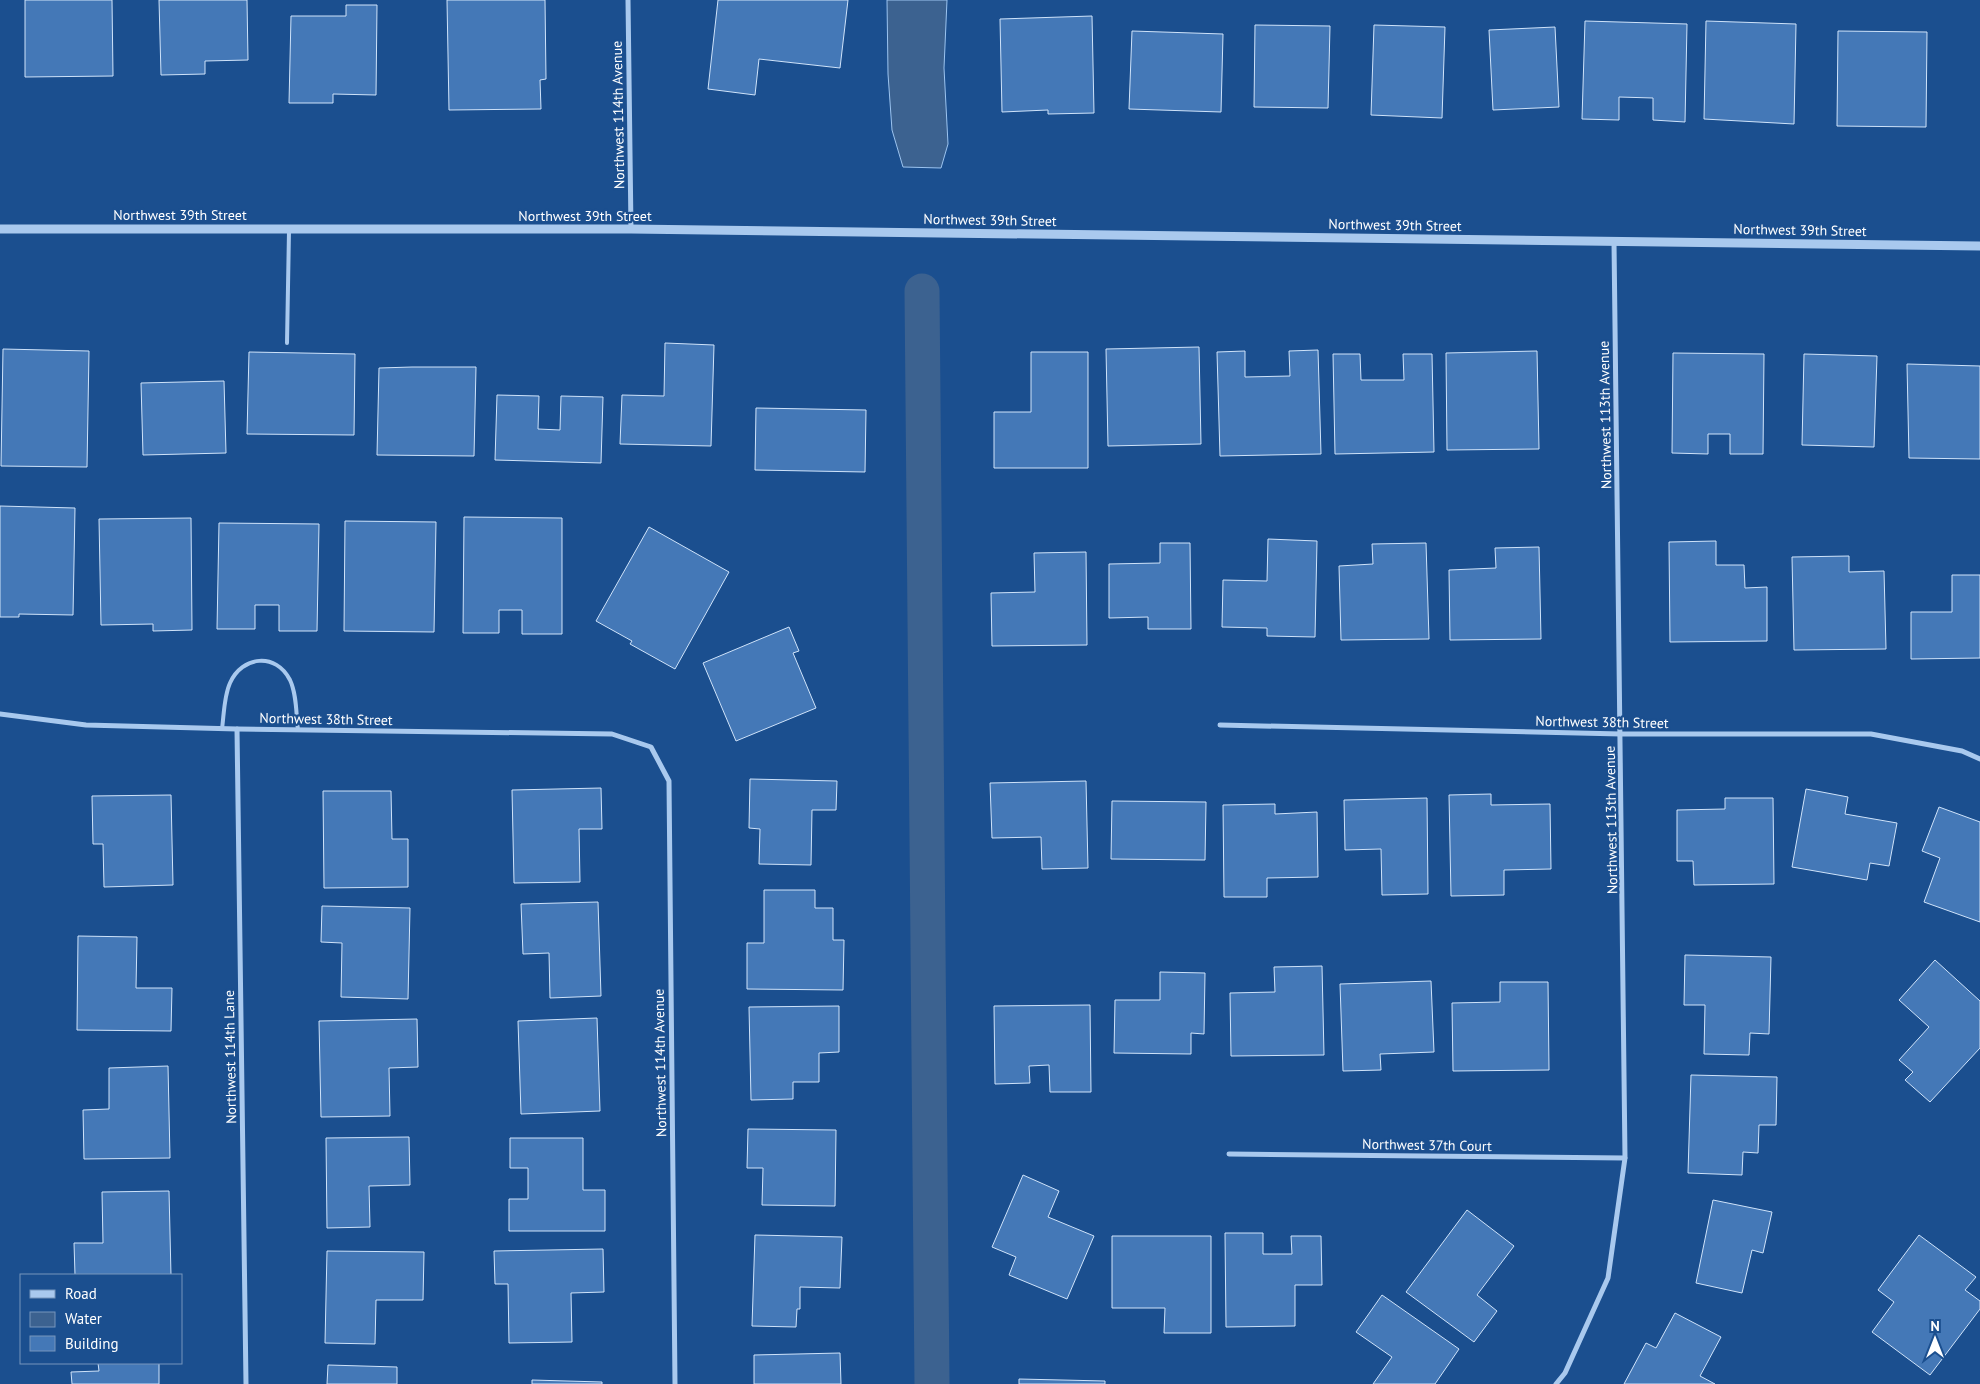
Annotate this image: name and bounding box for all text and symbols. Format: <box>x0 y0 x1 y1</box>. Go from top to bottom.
street label: Northwest 114th Avenue <box>608 41 628 189</box>
street label: Northwest 39th Street <box>113 206 247 224</box>
street label: Northwest 39th Street <box>518 207 652 225</box>
street label: Northwest 39th Street <box>923 210 1057 230</box>
street label: Northwest 39th Street <box>1328 215 1462 235</box>
street label: Northwest 39th Street <box>1733 220 1867 240</box>
street label: Northwest 113th Avenue <box>1595 341 1615 489</box>
street label: Northwest 38th Street <box>259 709 393 729</box>
street label: Northwest 38th Street <box>1535 712 1669 732</box>
street label: Northwest 113th Avenue <box>1601 746 1621 894</box>
street label: Northwest 114th Avenue <box>650 989 670 1137</box>
street label: Northwest 114th Lane <box>220 990 240 1124</box>
street label: Northwest 37th Court <box>1362 1135 1492 1155</box>
legend <box>20 1274 182 1364</box>
text: Road <box>65 1284 97 1303</box>
text: Water <box>65 1309 102 1328</box>
north arrow <box>1910 1314 1960 1364</box>
text: N <box>1930 1317 1940 1335</box>
text: Building <box>65 1334 119 1353</box>

